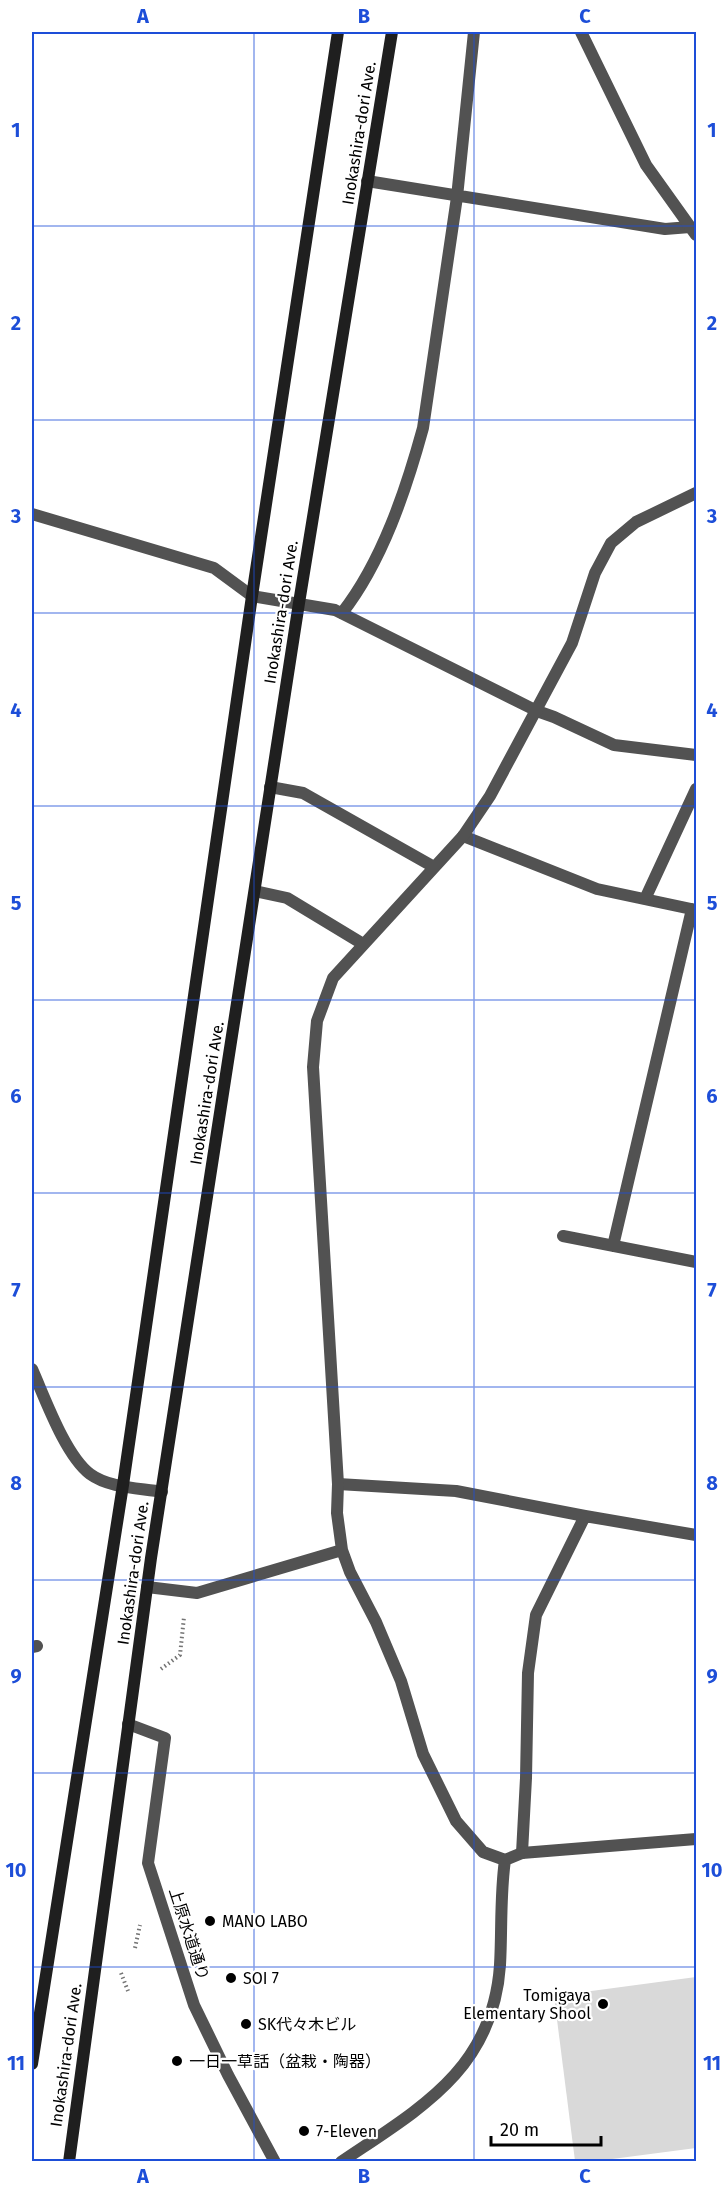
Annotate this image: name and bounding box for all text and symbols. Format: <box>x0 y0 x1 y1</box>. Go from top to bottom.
text: A <box>136 4 150 28</box>
text: B <box>358 4 370 28</box>
text: C <box>579 4 591 28</box>
street label: Inokashira-dori Ave. <box>338 60 380 206</box>
text: 1 <box>11 118 21 142</box>
text: 1 <box>707 118 717 142</box>
text: 2 <box>11 311 21 335</box>
text: 2 <box>707 311 717 335</box>
text: 3 <box>10 504 21 528</box>
text: 3 <box>706 504 717 528</box>
street label: Inokashira-dori Ave. <box>260 539 302 685</box>
text: 4 <box>10 698 22 722</box>
text: 4 <box>706 698 718 722</box>
text: 5 <box>11 891 22 915</box>
text: 5 <box>707 891 718 915</box>
street label: Inokashira-dori Ave. <box>186 1020 228 1166</box>
text: 6 <box>10 1084 22 1108</box>
text: 6 <box>706 1084 718 1108</box>
text: 7 <box>11 1278 21 1302</box>
text: 7 <box>707 1278 717 1302</box>
text: 8 <box>10 1471 22 1495</box>
text: 8 <box>706 1471 718 1495</box>
street label: Inokashira-dori Ave. <box>113 1500 153 1646</box>
text: 9 <box>10 1664 22 1688</box>
text: 9 <box>706 1664 718 1688</box>
text: 10 <box>6 1858 26 1882</box>
text: 10 <box>702 1858 722 1882</box>
street label: 上原水道通り <box>165 1885 213 1983</box>
place label: MANO LABO <box>222 1912 308 1931</box>
marker: MANO LABO <box>203 1914 217 1928</box>
place label: SOI 7 <box>243 1969 279 1988</box>
marker: SOI 7 <box>224 1971 238 1985</box>
street label: Inokashira-dori Ave. <box>46 1982 86 2128</box>
place label: Tomigaya Elementary Shool <box>463 1986 591 2023</box>
marker: Tomigaya Elementary Shool <box>596 1997 610 2011</box>
place label: SK代々木ビル <box>258 2015 356 2034</box>
marker: SK代々木ビル <box>239 2017 253 2031</box>
text: 11 <box>7 2051 25 2075</box>
text: 11 <box>703 2051 721 2075</box>
place label: 一日一草話（盆栽・陶器） <box>189 2052 381 2071</box>
marker: 一日一草話（盆栽・陶器） <box>170 2054 184 2068</box>
scale bar <box>491 2109 600 2147</box>
text: 20 m <box>500 2119 539 2141</box>
place label: 7-Eleven <box>316 2122 377 2141</box>
marker: 7-Eleven <box>297 2124 311 2138</box>
text: A <box>136 2164 150 2188</box>
text: B <box>358 2164 370 2188</box>
text: C <box>579 2164 591 2188</box>

